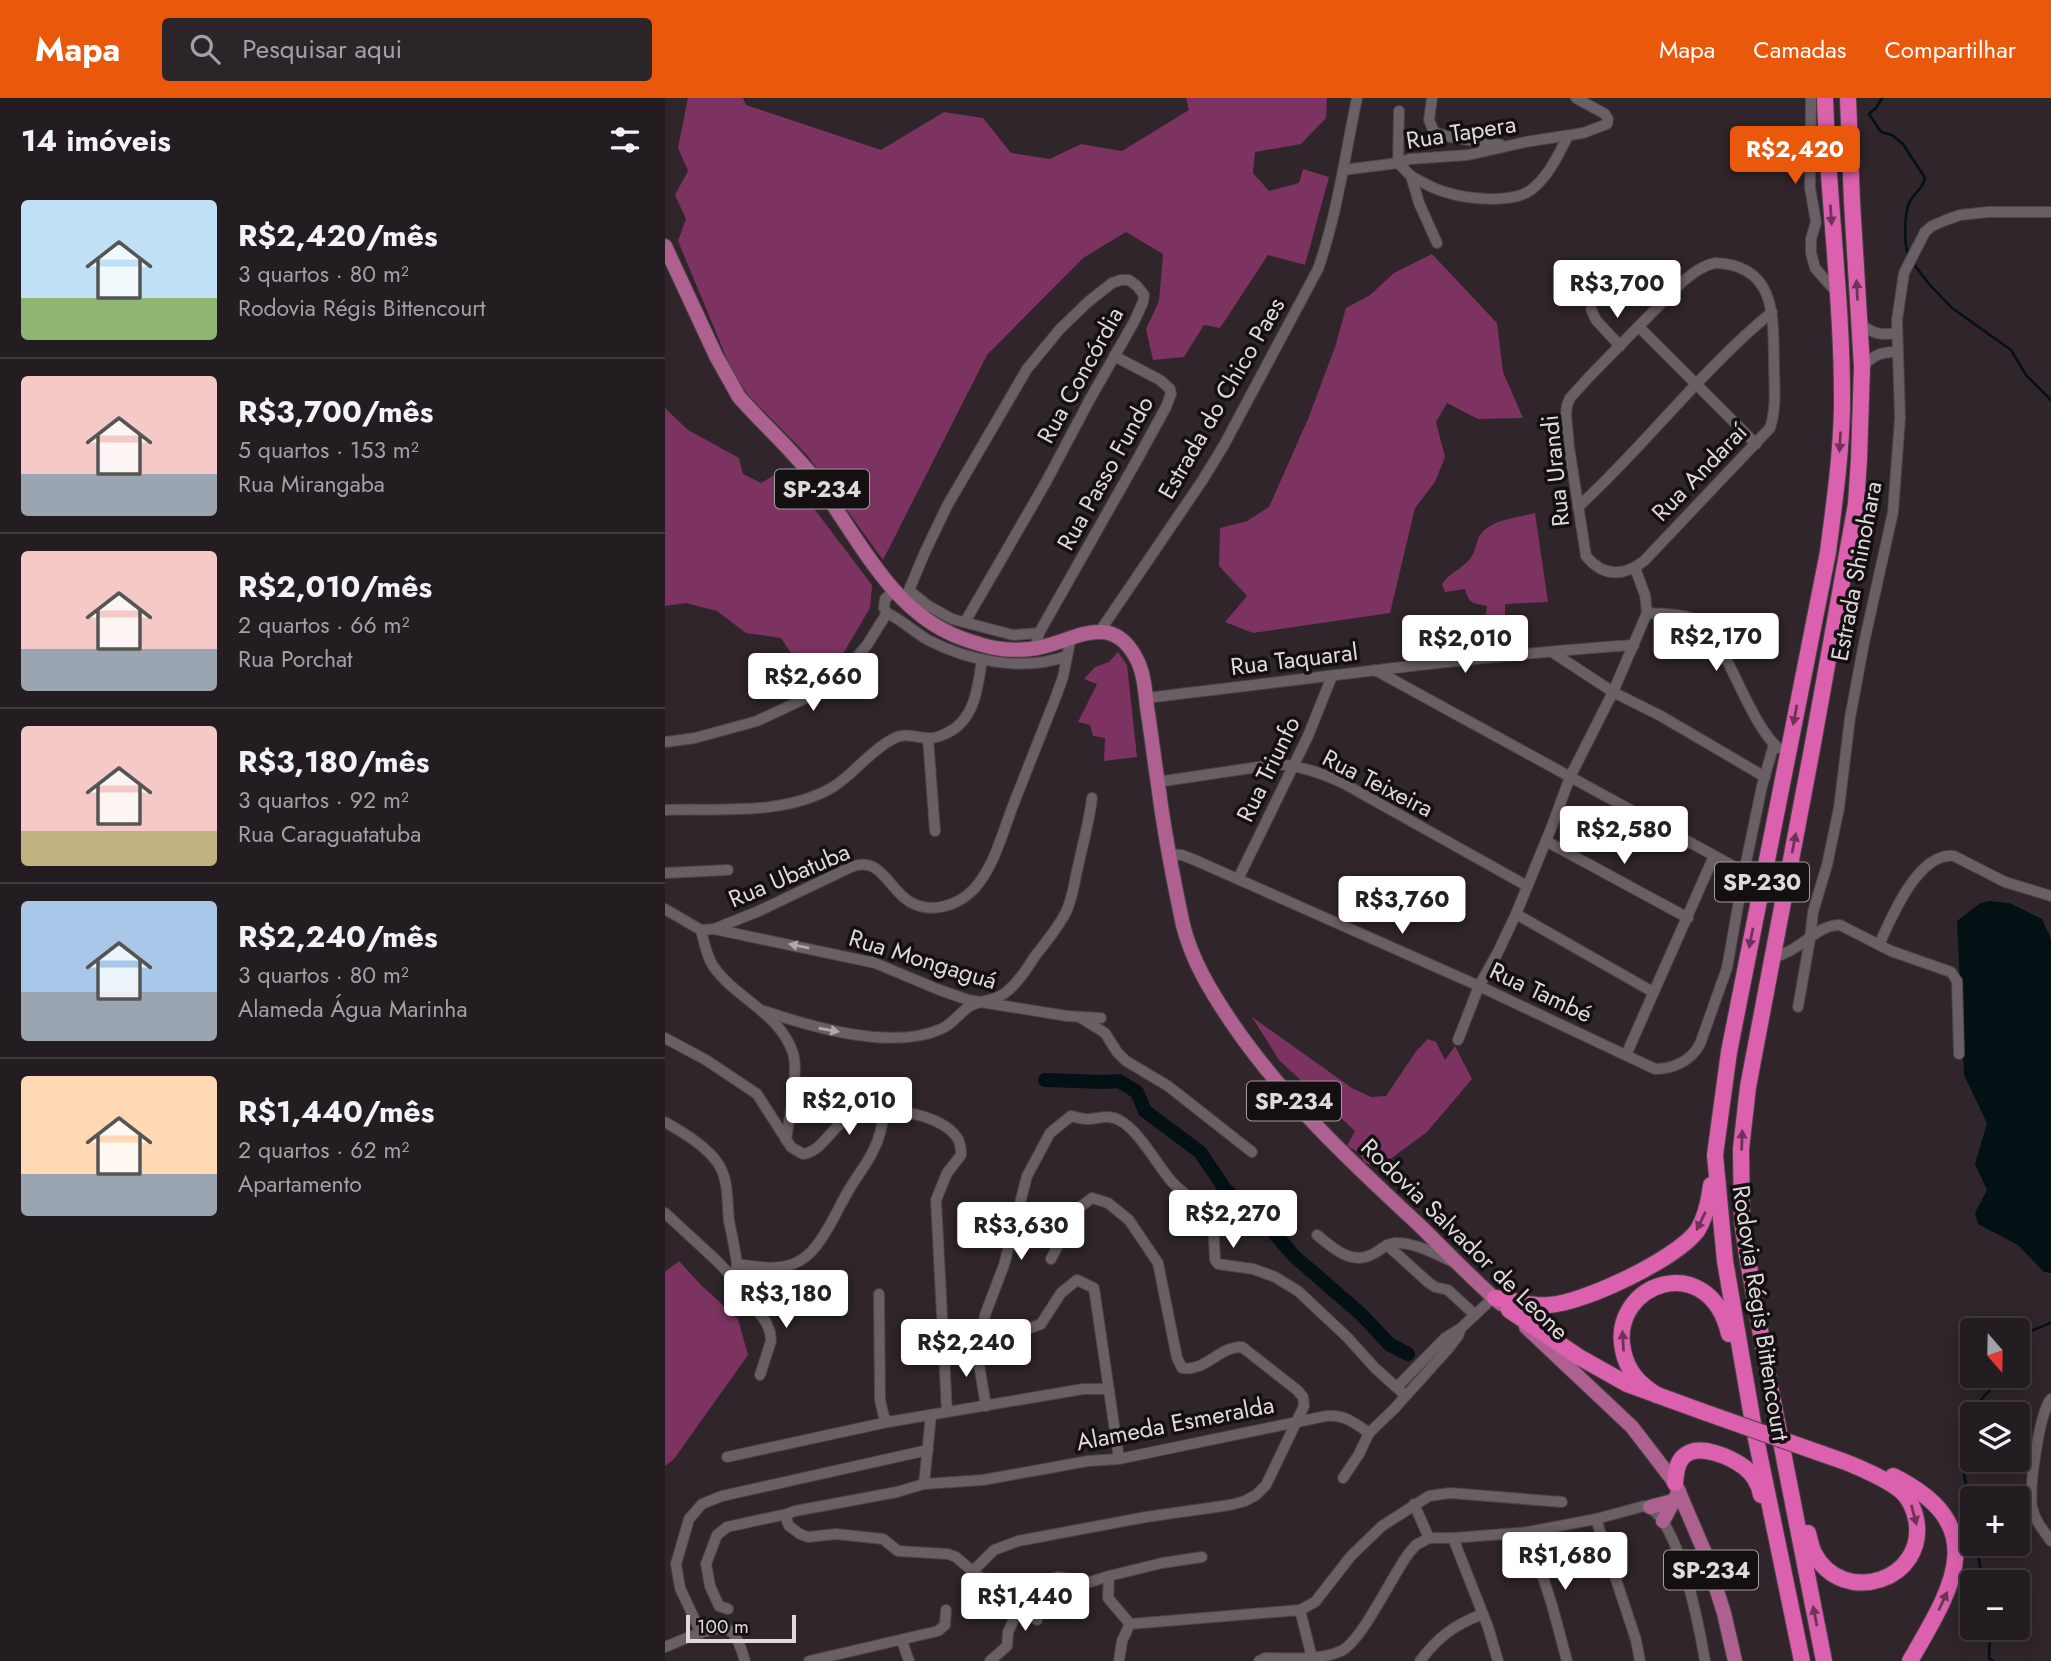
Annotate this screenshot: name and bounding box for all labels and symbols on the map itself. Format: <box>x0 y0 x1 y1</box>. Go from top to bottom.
street label: Rua Tapera <box>1403 106 1519 158</box>
pin: R$2,420 <box>1730 126 1860 186</box>
one-way arrow <box>1825 204 1836 226</box>
pin: R$3,700 <box>1552 260 1682 320</box>
one-way arrow <box>1851 279 1862 301</box>
street label: Estrada do Chico Paes <box>1149 291 1293 505</box>
street label: Rua Concórdia <box>1028 300 1132 450</box>
street label: Rua Passo Fundo <box>1048 389 1162 557</box>
street label: Rua Urandi <box>1532 413 1578 529</box>
street label: Rua Andaraí <box>1643 415 1755 529</box>
one-way arrow <box>1834 431 1845 453</box>
road number: SP-234 <box>775 470 869 508</box>
street label: Estrada Shinohara <box>1821 478 1891 664</box>
pin: R$2,170 <box>1651 614 1781 673</box>
pin: R$2,010 <box>1400 616 1530 675</box>
street label: Rua Taquaral <box>1228 634 1360 684</box>
pin: R$2,660 <box>748 654 878 713</box>
one-way arrow <box>1790 704 1801 726</box>
street label: Rua Triunfo <box>1227 710 1309 828</box>
street label: Rua Teixeira <box>1316 740 1440 826</box>
pin: R$2,580 <box>1559 806 1689 866</box>
one-way arrow <box>1789 832 1800 854</box>
street label: Rua Ubatuba <box>723 834 855 916</box>
road number: SP-230 <box>1715 862 1809 902</box>
pin: R$3,760 <box>1337 876 1467 936</box>
street label: Rua Mongaguá <box>845 920 1001 998</box>
one-way arrow <box>1746 927 1757 949</box>
one-way arrow <box>788 940 810 951</box>
street label: Rua També <box>1484 953 1598 1031</box>
one-way arrow <box>818 1025 840 1036</box>
pin: R$2,010 <box>784 1077 914 1137</box>
road number: SP-234 <box>1247 1082 1341 1120</box>
one-way arrow <box>1736 1129 1747 1151</box>
street label: Rodovia Salvador de Leone <box>1353 1130 1577 1348</box>
street label: Rodovia Régis Bittencourt <box>1724 1183 1799 1444</box>
pin: R$2,270 <box>1168 1190 1298 1250</box>
pin: R$3,630 <box>956 1202 1086 1262</box>
one-way arrow <box>1695 1211 1707 1231</box>
pin: R$3,180 <box>721 1270 851 1330</box>
north arrow <box>1960 1318 2030 1388</box>
pin: R$2,240 <box>901 1320 1031 1379</box>
one-way arrow <box>1617 1330 1628 1352</box>
street label: Alameda Esmeralda <box>1073 1387 1277 1459</box>
one-way arrow <box>1909 1505 1920 1527</box>
pin: R$1,680 <box>1500 1532 1630 1592</box>
road number: SP-234 <box>1664 1550 1758 1590</box>
pin: R$1,440 <box>960 1574 1090 1633</box>
one-way arrow <box>1938 1591 1949 1612</box>
one-way arrow <box>1810 1605 1821 1627</box>
scale bar <box>686 1612 796 1644</box>

